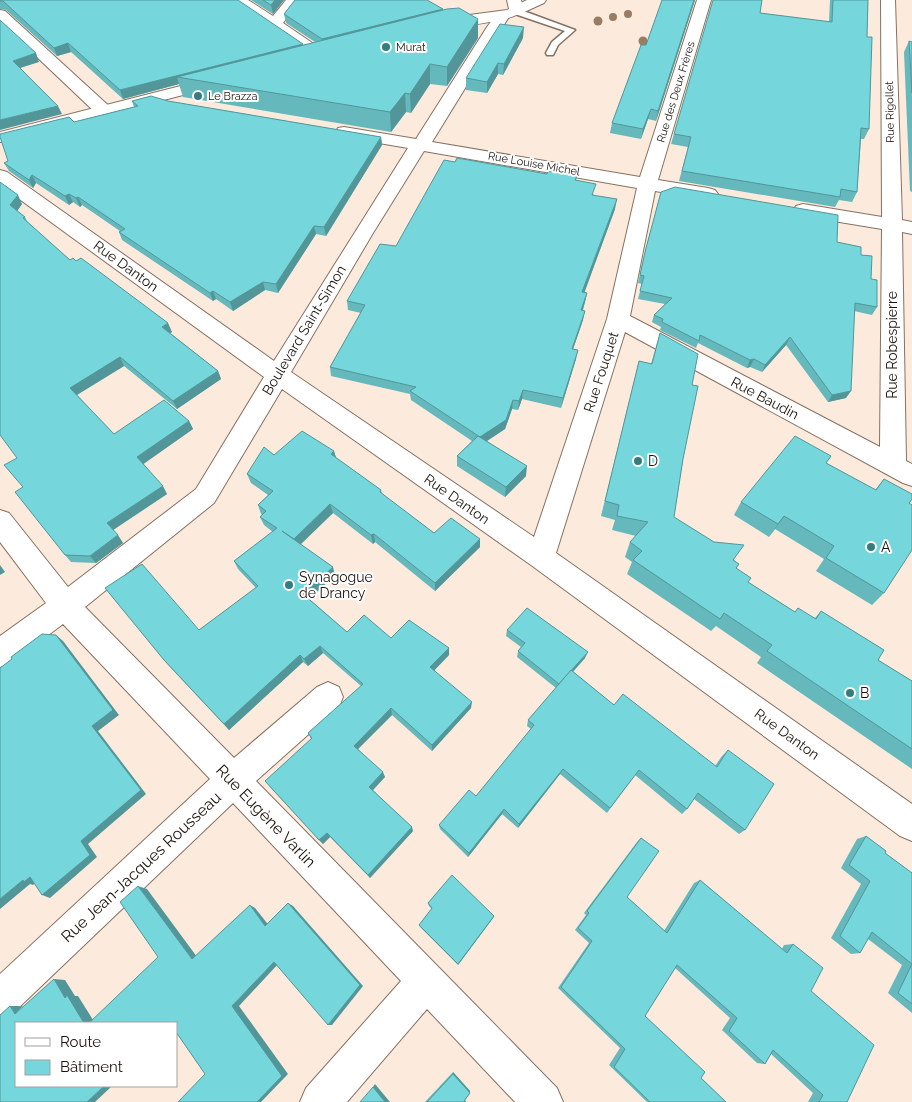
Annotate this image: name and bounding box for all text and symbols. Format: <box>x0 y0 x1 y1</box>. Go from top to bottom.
street label: Rue des Deux Frères <box>654 40 698 144</box>
marker: Murat <box>380 41 392 53</box>
place label: Murat <box>396 41 426 54</box>
street label: Rue Rigollet <box>883 81 897 143</box>
marker: Le Brazza <box>192 90 204 102</box>
place label: Le Brazza <box>208 90 258 103</box>
street label: Rue Louise Michel <box>487 150 581 178</box>
street label: Rue Danton <box>91 237 161 295</box>
street label: Boulevard Saint-Simon <box>259 262 349 398</box>
street label: Rue Robespierre <box>884 291 900 399</box>
street label: Rue Fouquet <box>581 330 622 414</box>
street label: Rue Baudin <box>728 373 802 423</box>
place label: D <box>648 453 658 469</box>
marker: D <box>632 455 644 467</box>
street label: Rue Danton <box>421 471 493 527</box>
place label: A <box>881 539 891 555</box>
marker: A <box>865 541 877 553</box>
place label: Synagogue de Drancy <box>299 569 373 601</box>
marker: Synagogue de Drancy <box>283 579 295 591</box>
place label: B <box>860 685 869 701</box>
marker: B <box>844 687 856 699</box>
street label: Rue Danton <box>752 705 822 763</box>
street label: Rue Eugène Varlin <box>212 761 320 871</box>
street label: Rue Jean-Jacques Rousseau <box>57 788 225 946</box>
legend <box>15 1022 178 1087</box>
text: Route <box>60 1033 101 1051</box>
text: Bâtiment <box>60 1058 123 1076</box>

